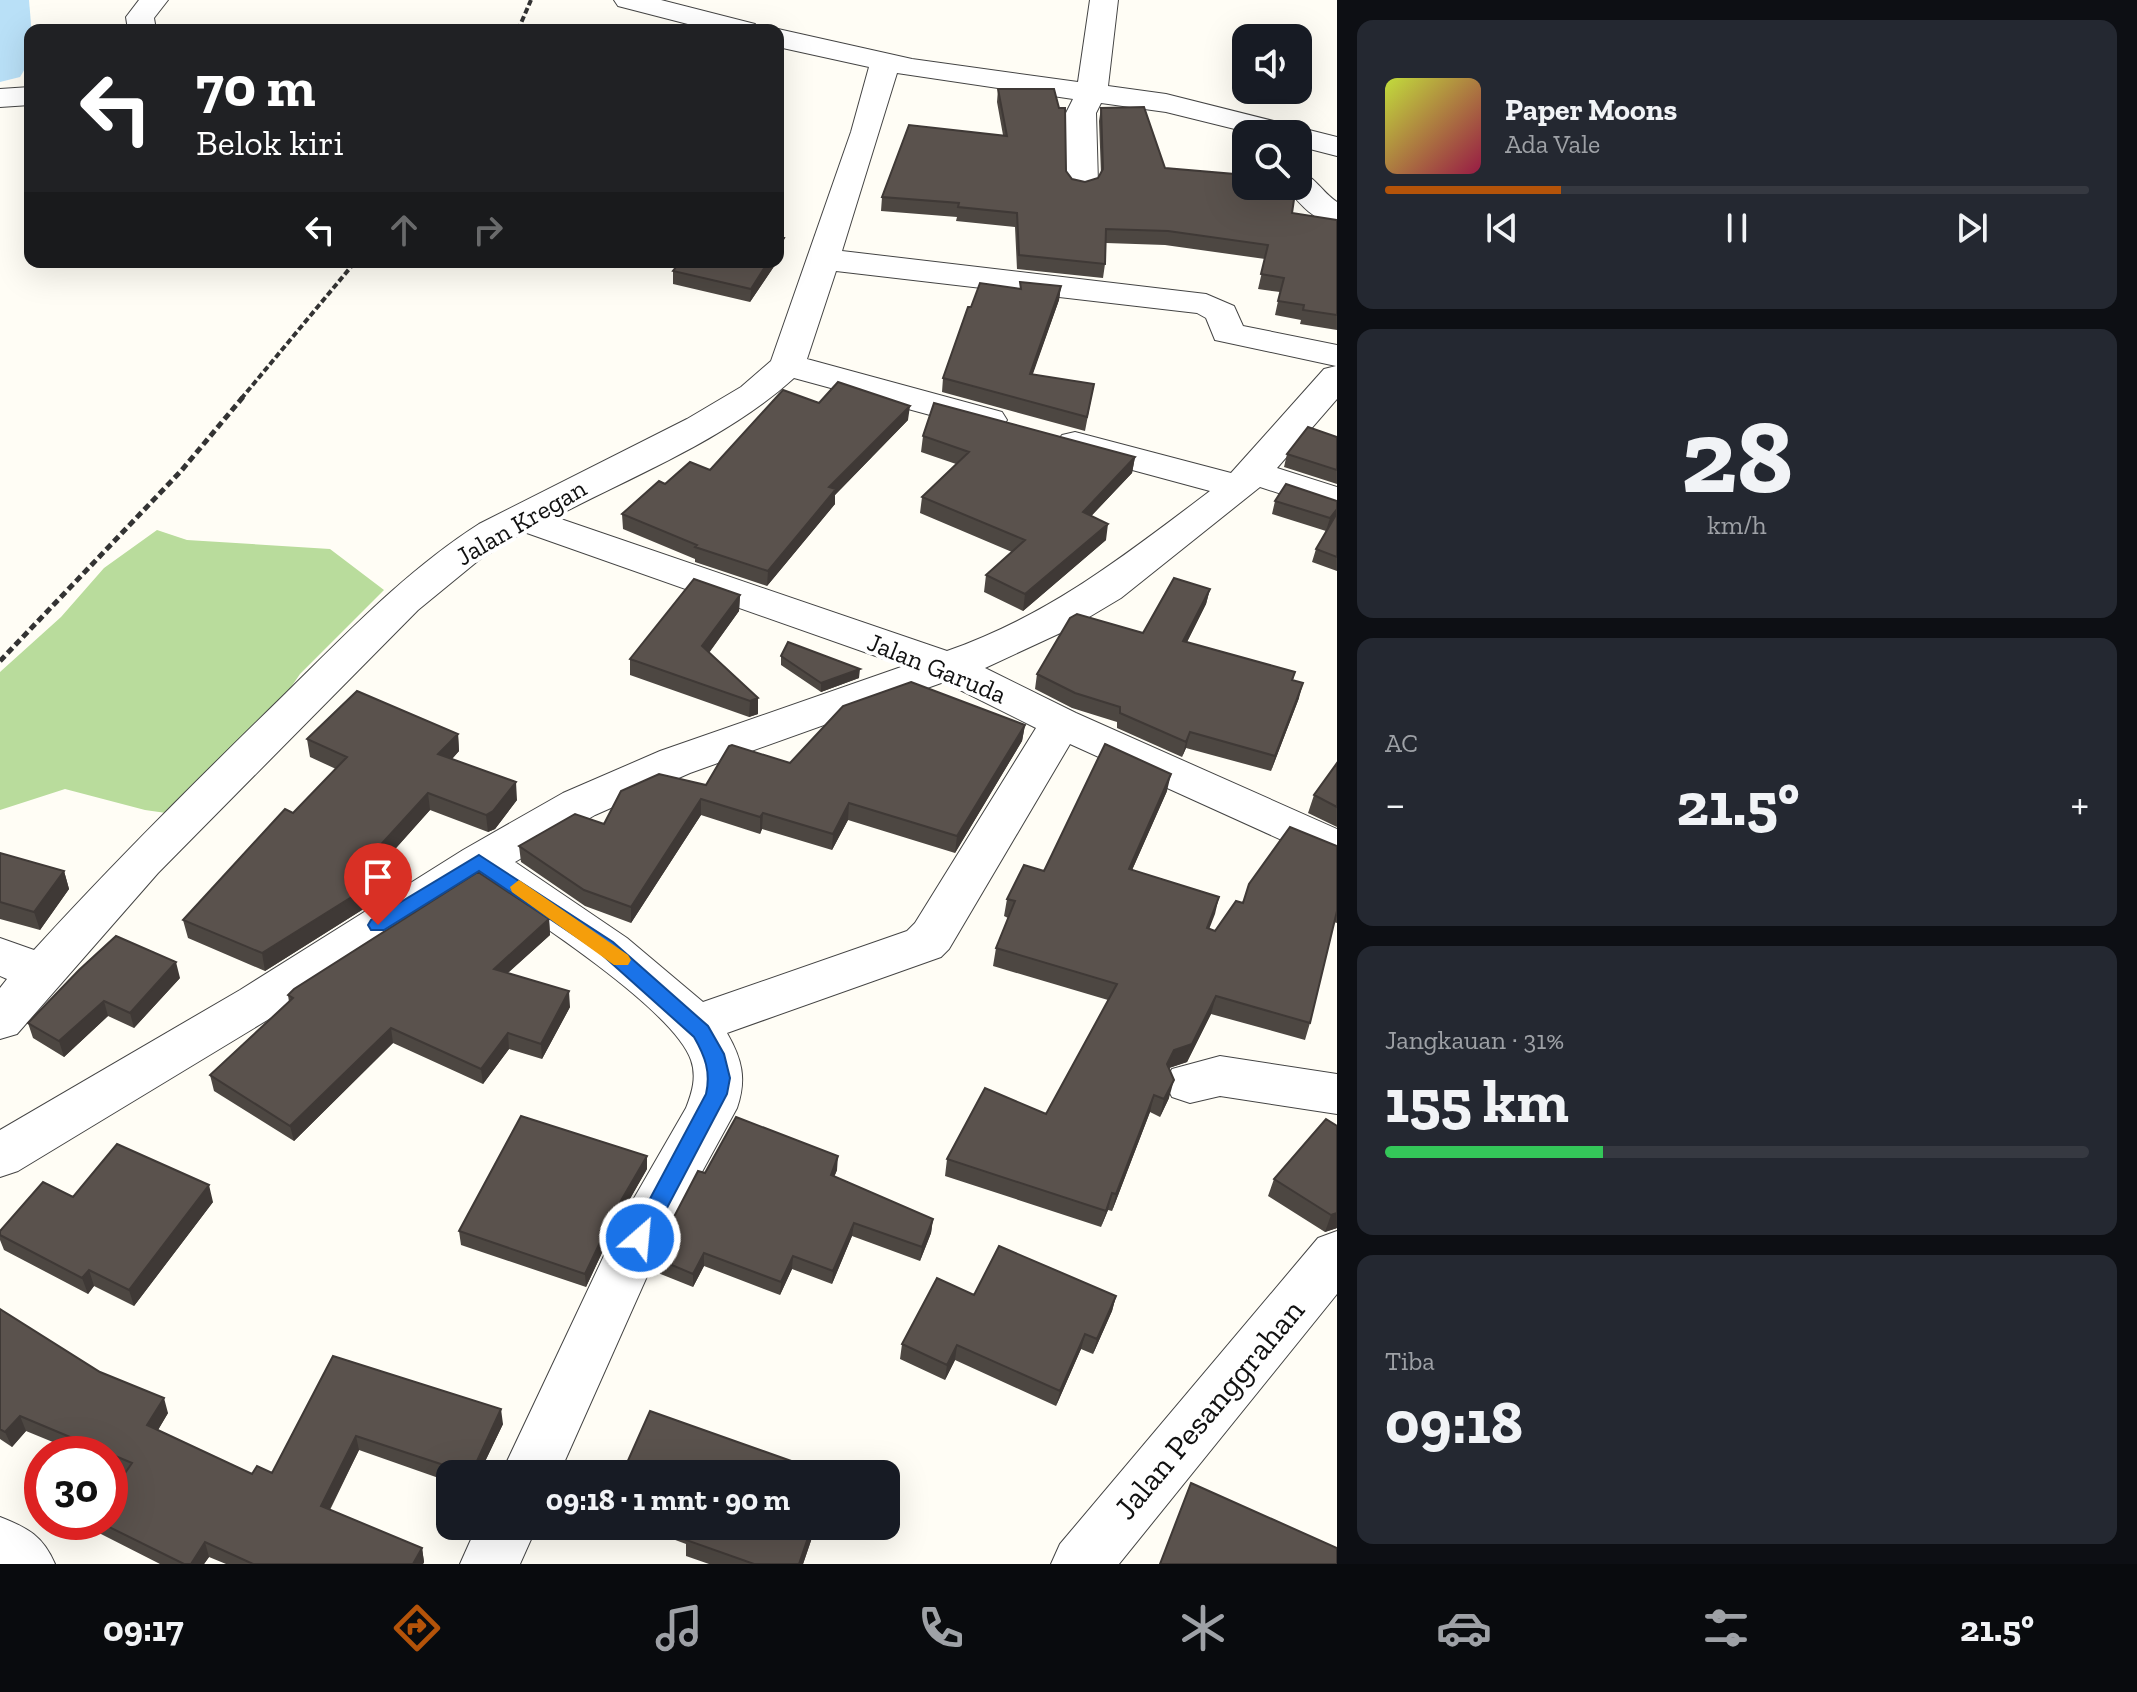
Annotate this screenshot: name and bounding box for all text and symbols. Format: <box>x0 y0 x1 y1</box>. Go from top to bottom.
map controls <box>1232 24 1312 200</box>
button: sound <box>1232 24 1312 104</box>
text: 70 m <box>196 53 316 120</box>
icon: left <box>64 56 168 160</box>
text: Paper Moons <box>1505 92 1677 128</box>
button: search <box>1232 120 1312 200</box>
text: Belok kiri <box>196 121 344 164</box>
text: Ada Vale <box>1505 128 1600 160</box>
icon: previous <box>1480 206 1524 250</box>
icon: pause <box>1715 206 1759 250</box>
icon: next <box>1950 206 1994 250</box>
icon: left <box>298 208 342 252</box>
icon: ahead <box>382 208 426 252</box>
icon: right <box>466 208 510 252</box>
text: 28 <box>1681 394 1793 519</box>
street label: Jalan Kregan <box>450 472 592 572</box>
text: km/h <box>1707 509 1767 541</box>
street label: Jalan Garuda <box>863 626 1011 711</box>
text: AC <box>1385 727 1418 759</box>
text: 21.5° <box>1676 768 1800 840</box>
text: − <box>1385 777 1406 830</box>
text: + <box>2070 777 2089 830</box>
pin <box>344 843 412 925</box>
icon: arrive <box>356 855 400 899</box>
text: Jangkauan · 31% <box>1385 1024 1564 1056</box>
text: 155 km <box>1385 1065 1569 1137</box>
position arrow <box>598 1196 682 1280</box>
street label: Jalan Pesanggrahan <box>1106 1291 1312 1527</box>
text: Tiba <box>1385 1345 1435 1377</box>
text: 09:18 <box>1385 1386 1523 1458</box>
speed limit sign: 30 <box>24 1436 128 1540</box>
text: 09:18 · 1 mnt · 90 m <box>546 1482 790 1518</box>
icon: directions <box>389 1600 445 1656</box>
icon: music <box>651 1600 707 1656</box>
icon: phone <box>913 1600 969 1656</box>
icon: climate <box>1175 1600 1231 1656</box>
icon: car <box>1436 1600 1492 1656</box>
icon: filters <box>1698 1600 1754 1656</box>
text: 09:17 <box>103 1607 183 1650</box>
text: 21.5° <box>1960 1607 2034 1650</box>

